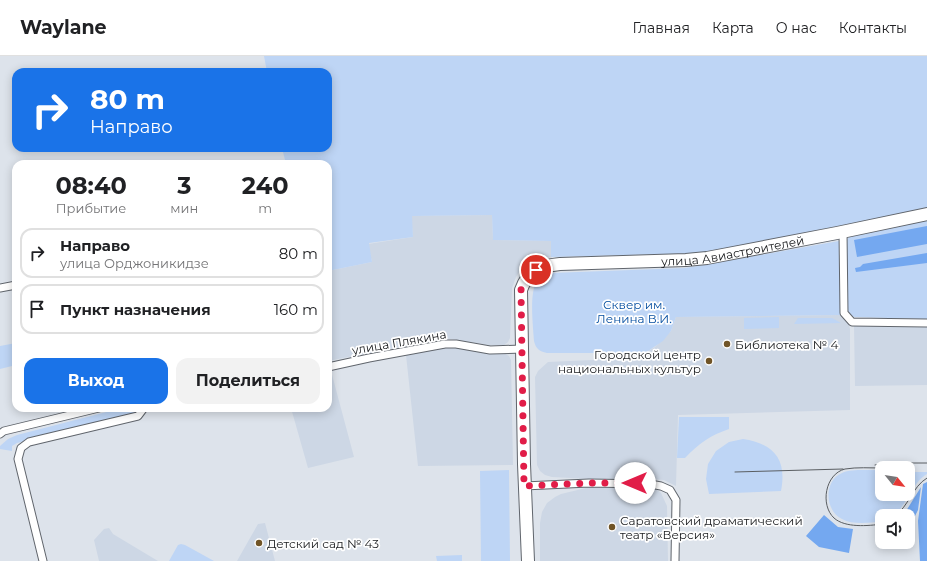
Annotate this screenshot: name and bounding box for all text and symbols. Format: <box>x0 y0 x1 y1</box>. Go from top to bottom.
text: Waylane <box>20 16 107 39</box>
text: Главная <box>632 19 690 37</box>
text: Карта <box>712 19 754 37</box>
text: О нас <box>776 19 817 37</box>
text: Контакты <box>839 19 907 37</box>
text: 80 m <box>90 82 165 116</box>
icon: right <box>24 84 76 136</box>
text: Направо <box>90 116 173 138</box>
text: 08:40 <box>55 171 127 200</box>
text: 3 <box>177 171 191 200</box>
text: 240 <box>242 171 288 200</box>
text: Прибытие <box>56 200 126 216</box>
text: мин <box>170 200 198 216</box>
text: m <box>258 200 272 216</box>
street label: улица Авиастроителей <box>660 232 805 268</box>
text: Направо <box>60 236 130 255</box>
icon: right <box>26 242 48 264</box>
text: 80 m <box>279 244 318 263</box>
pin <box>519 253 553 287</box>
text: улица Орджоникидзе <box>60 255 209 271</box>
icon: arrive <box>525 259 547 281</box>
park label: Сквер им. Ленина В.И. <box>596 297 672 326</box>
icon: arrive <box>26 298 48 320</box>
text: Пункт назначения <box>60 300 211 319</box>
text: 160 m <box>274 300 318 319</box>
street label: улица Плякина <box>350 326 447 358</box>
place label: Библиотека № 4 <box>735 337 838 352</box>
marker: Библиотека № 4 <box>722 339 732 349</box>
place label: Городской центр национальных культур <box>558 347 701 376</box>
marker: Городской центр национальных культур <box>704 356 714 366</box>
button: Выход <box>24 358 168 404</box>
button: Поделиться <box>176 358 320 404</box>
north arrow <box>875 461 915 501</box>
map controls <box>875 461 915 549</box>
position arrow <box>614 462 656 504</box>
button: sound <box>875 509 915 549</box>
place label: Саратовский драматический театр «Версия» <box>620 513 803 542</box>
marker: Саратовский драматический театр «Версия» <box>607 522 617 532</box>
place label: Детский сад № 43 <box>267 536 379 551</box>
marker: Детский сад № 43 <box>254 538 264 548</box>

